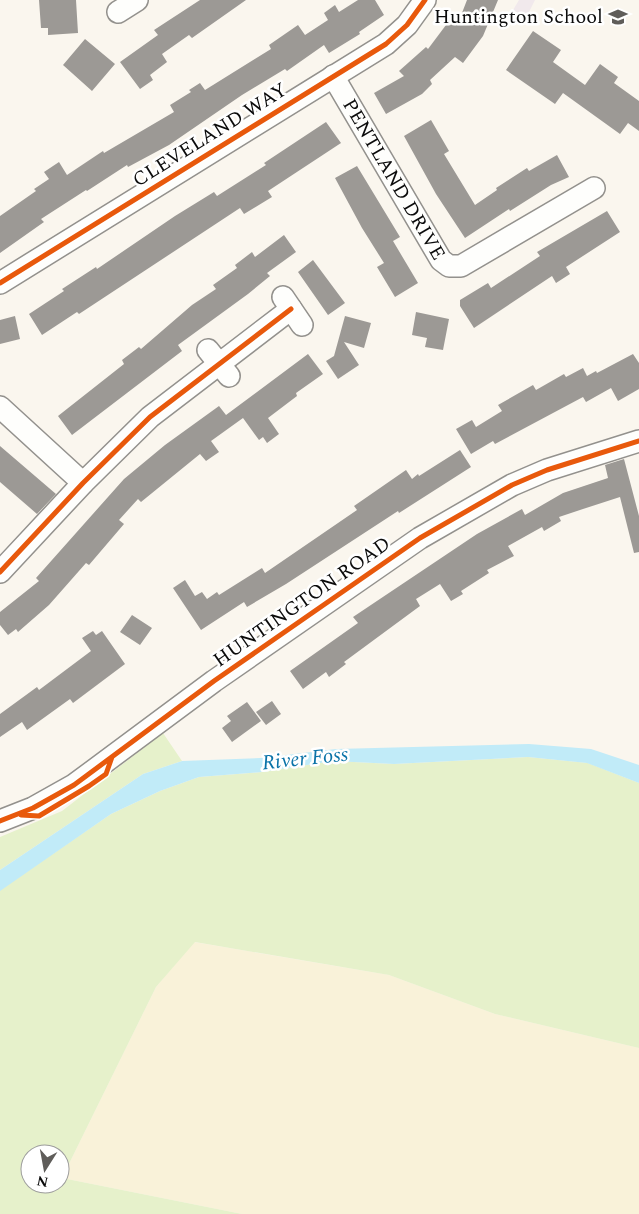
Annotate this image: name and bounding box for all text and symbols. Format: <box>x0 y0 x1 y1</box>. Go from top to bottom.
place label: Huntington School <box>434 2 603 32</box>
school or university icon: Huntington School <box>607 6 629 28</box>
street label: CLEVELAND WAY <box>127 75 293 195</box>
street label: PENTLAND DRIVE <box>334 93 453 266</box>
street label: HUNTINGTON ROAD <box>207 529 397 675</box>
water label: River Foss <box>260 739 350 779</box>
north arrow <box>20 1144 70 1194</box>
text: N <box>35 1170 50 1193</box>

